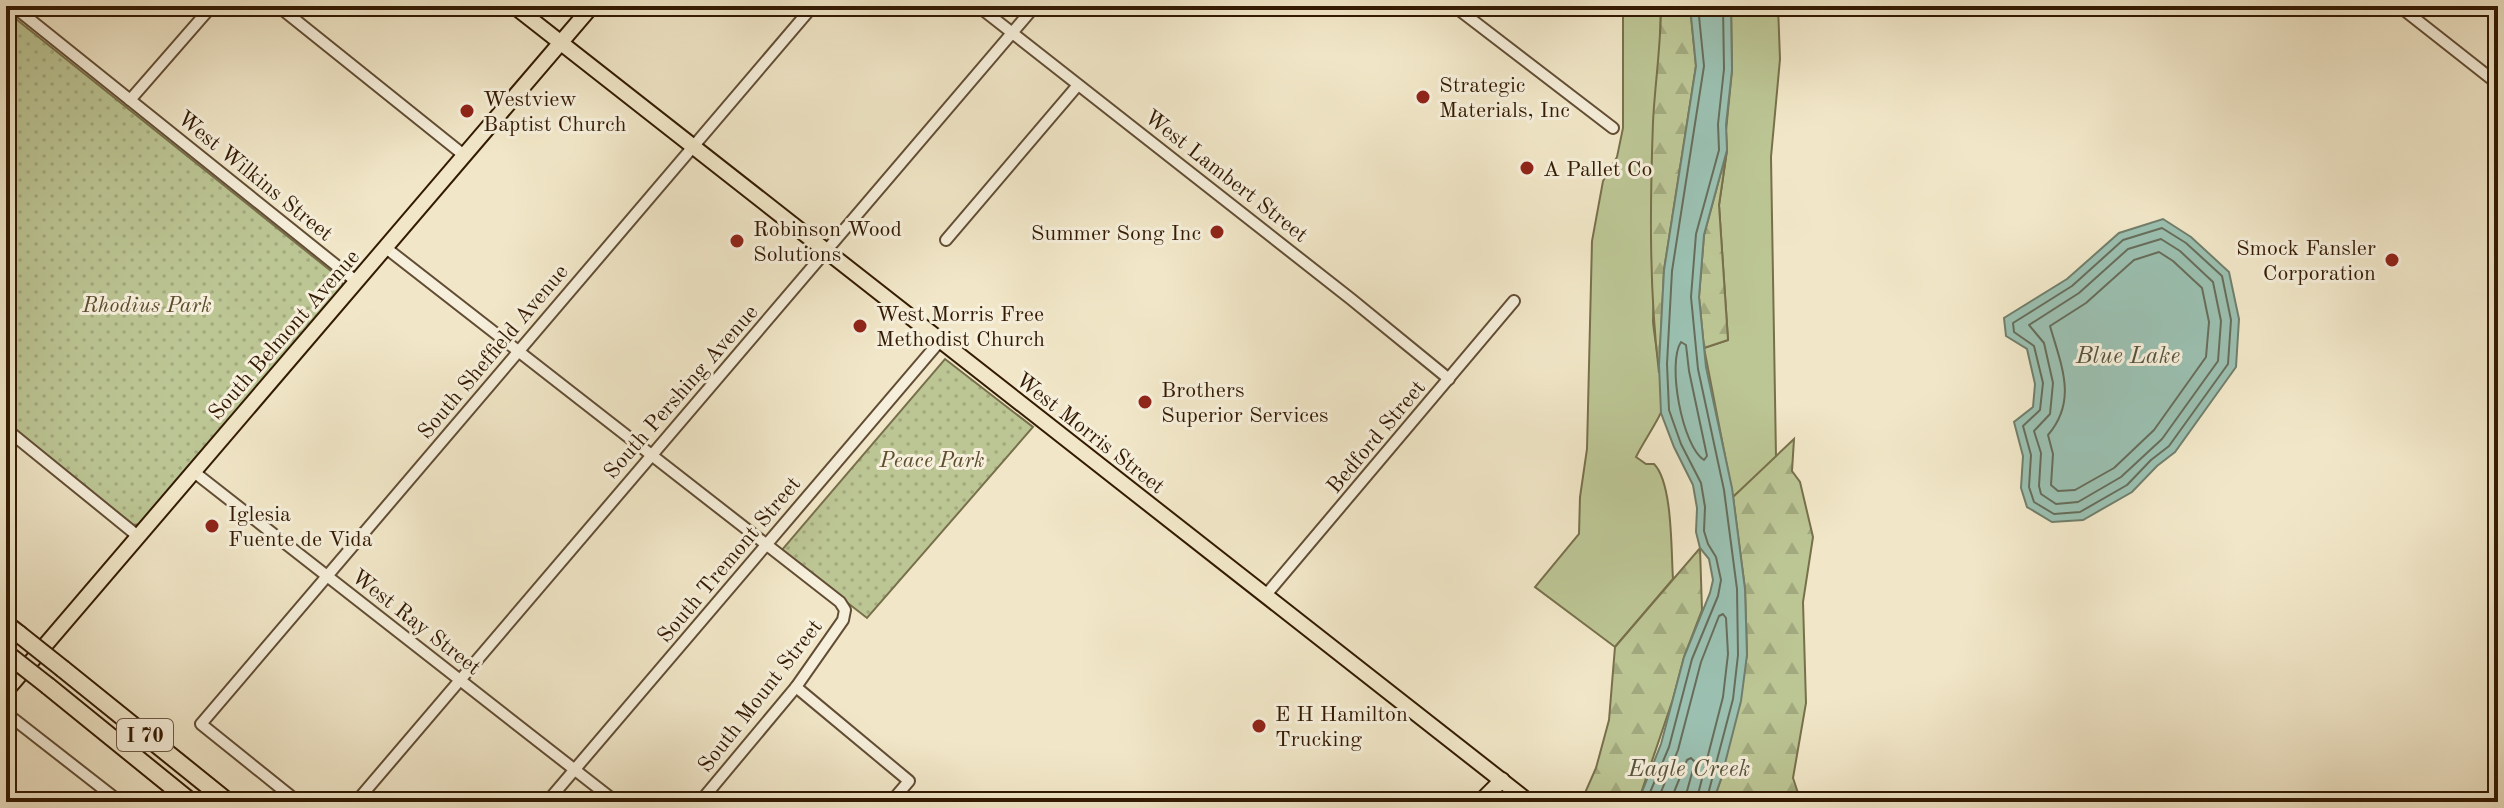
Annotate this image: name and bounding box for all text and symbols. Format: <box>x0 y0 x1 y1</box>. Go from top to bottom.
place label: Strategic Materials, Inc <box>1439 75 1570 122</box>
marker: Strategic Materials, Inc <box>1414 88 1432 106</box>
place label: Westview Baptist Church <box>483 89 627 136</box>
marker: Westview Baptist Church <box>458 102 476 120</box>
street label: West Lambert Street <box>1140 106 1312 247</box>
street label: West Wilkins Street <box>173 107 337 246</box>
marker: A Pallet Co <box>1518 159 1536 177</box>
place label: A Pallet Co <box>1543 159 1652 181</box>
place label: Robinson Wood Solutions <box>753 219 902 266</box>
place label: Summer Song Inc <box>1031 223 1201 245</box>
marker: Summer Song Inc <box>1208 223 1226 241</box>
marker: Robinson Wood Solutions <box>728 232 746 250</box>
place label: Smock Fansler Corporation <box>2236 238 2376 285</box>
street label: South Belmont Avenue <box>205 246 364 425</box>
marker: Smock Fansler Corporation <box>2383 251 2401 269</box>
street label: South Sheffield Avenue <box>414 261 573 444</box>
park label: Rhodius Park <box>81 295 212 317</box>
street label: South Pershing Avenue <box>600 301 763 483</box>
place label: West Morris Free Methodist Church <box>876 304 1045 351</box>
marker: West Morris Free Methodist Church <box>851 317 869 335</box>
water label: Blue Lake <box>2075 345 2180 369</box>
street label: West Morris Street <box>1011 369 1168 498</box>
street label: Bedford Street <box>1323 377 1430 498</box>
place label: Brothers Superior Services <box>1161 380 1329 427</box>
marker: Brothers Superior Services <box>1136 393 1154 411</box>
park label: Peace Park <box>878 450 985 472</box>
street label: South Tremont Street <box>654 473 805 648</box>
place label: Iglesia Fuente de Vida <box>228 504 373 551</box>
marker: Iglesia Fuente de Vida <box>203 517 221 535</box>
street label: West Ray Street <box>347 565 485 680</box>
street label: South Mount Street <box>694 616 827 777</box>
place label: E H Hamilton Trucking <box>1275 704 1408 751</box>
marker: E H Hamilton Trucking <box>1250 717 1268 735</box>
road number: I 70 <box>117 719 173 751</box>
water label: Eagle Creek <box>1627 758 1750 782</box>

